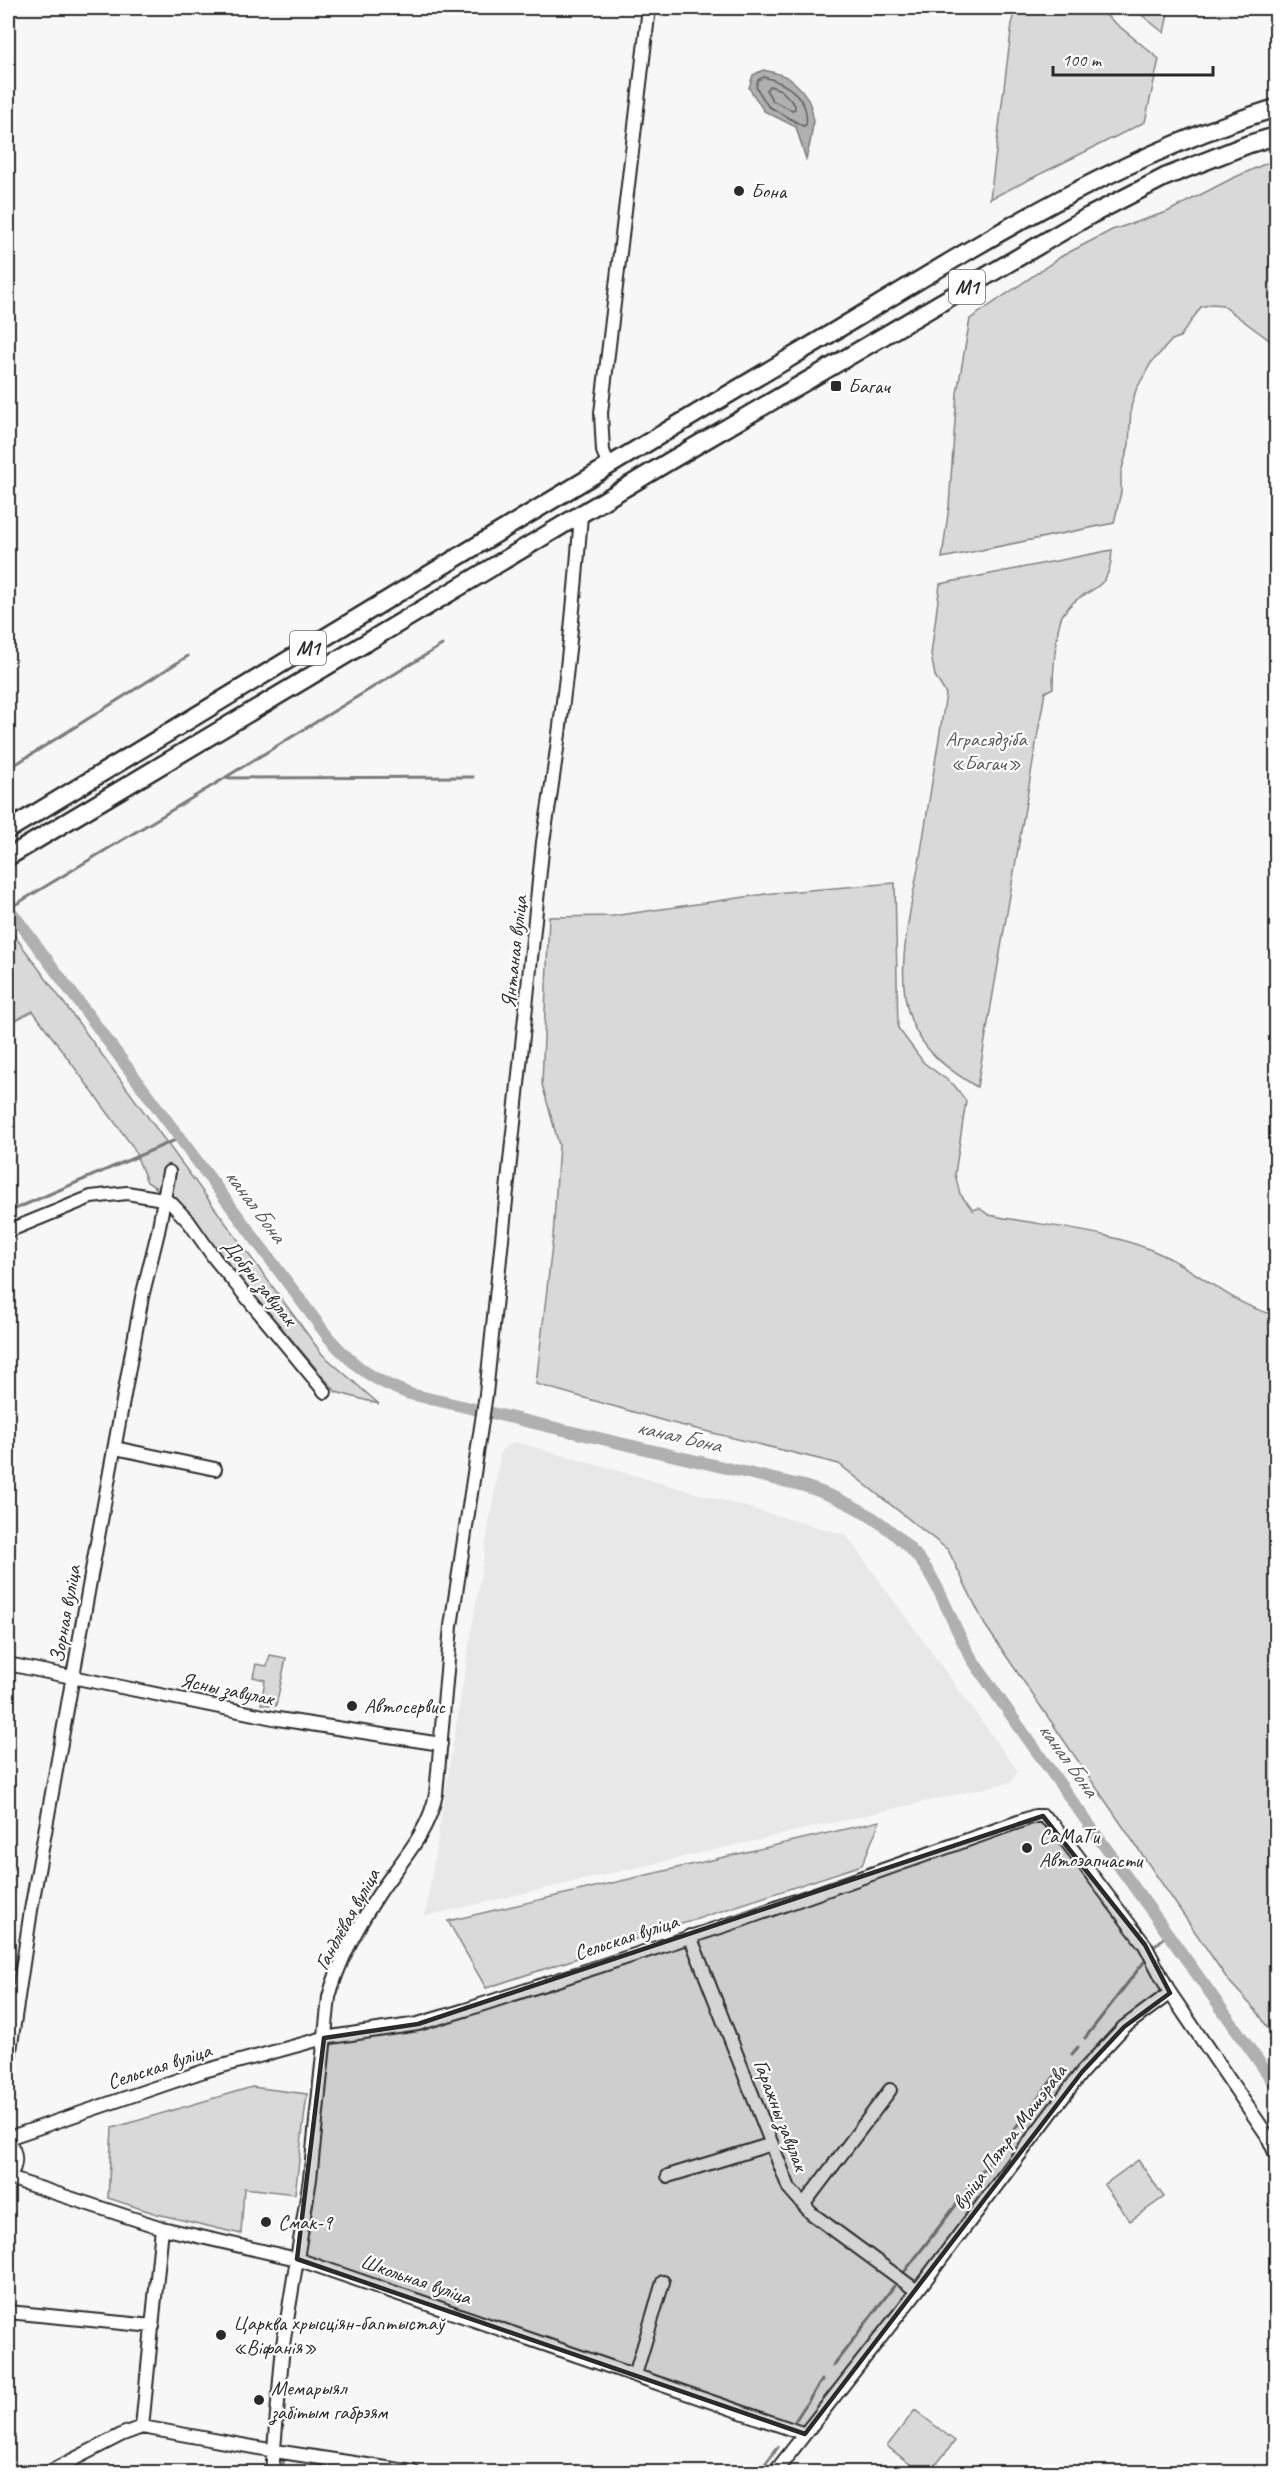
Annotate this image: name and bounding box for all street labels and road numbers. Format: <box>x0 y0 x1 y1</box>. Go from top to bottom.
road number: М1 <box>949 270 985 304</box>
road number: М1 <box>290 631 326 665</box>
street label: Янтаная вуліца <box>495 893 533 1010</box>
street label: Добры завулак <box>216 1233 304 1333</box>
street label: Зорная вуліца <box>44 1561 87 1665</box>
street label: Ясны завулак <box>178 1666 278 1713</box>
street label: Гандлёвая вуліца <box>308 1862 386 1974</box>
street label: Сельская вуліца <box>571 1907 683 1966</box>
street label: Сельская вуліца <box>104 2036 216 2095</box>
street label: Гаражны завулак <box>747 2056 815 2177</box>
street label: вуліца Пятра Машэрава <box>946 2058 1073 2215</box>
street label: Школьная вуліца <box>357 2248 476 2311</box>

